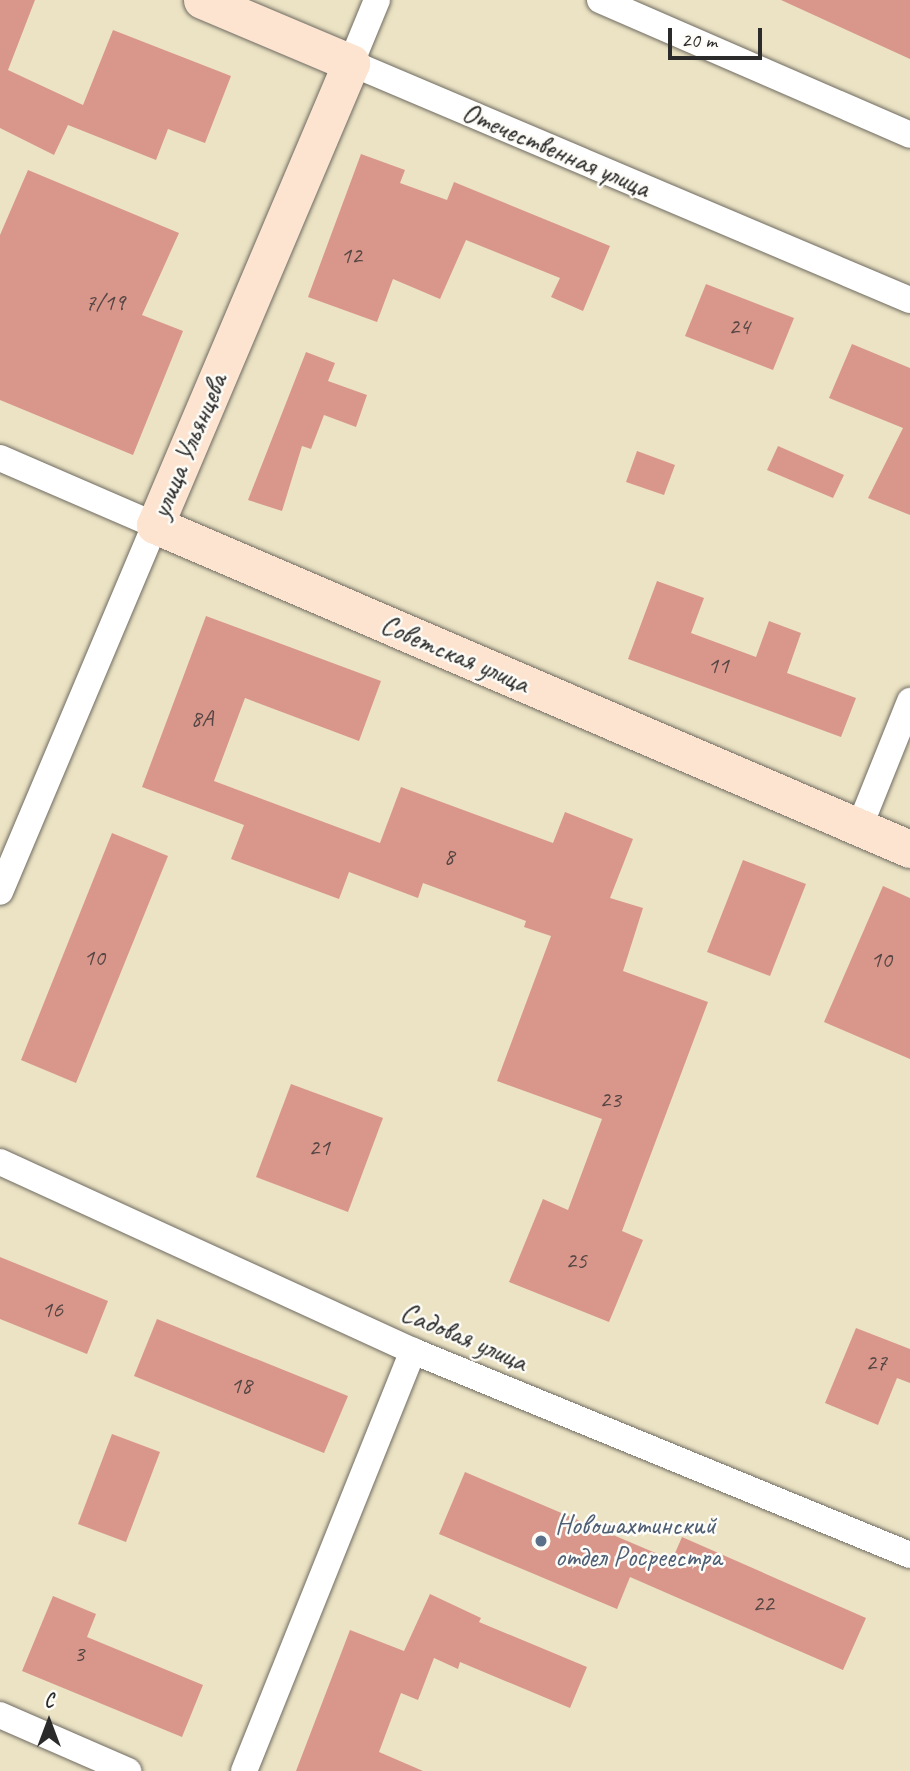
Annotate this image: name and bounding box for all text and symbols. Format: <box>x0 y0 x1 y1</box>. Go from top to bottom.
scale bar <box>672 14 766 58</box>
text: 20 m <box>681 27 717 53</box>
street label: Отечественная улица <box>456 95 656 205</box>
house number: 12 <box>340 242 362 270</box>
house number: 7/19 <box>85 289 125 317</box>
house number: 24 <box>728 313 750 341</box>
street label: улица Ульянцева <box>144 369 234 523</box>
street label: Советская улица <box>375 607 535 701</box>
house number: 11 <box>707 652 729 680</box>
house number: 8А <box>191 705 213 733</box>
house number: 8 <box>444 843 454 871</box>
house number: 10 <box>83 944 105 972</box>
house number: 10 <box>870 946 892 974</box>
house number: 23 <box>599 1086 621 1114</box>
house number: 21 <box>308 1134 330 1162</box>
house number: 25 <box>565 1247 587 1275</box>
street label: Садовая улица <box>395 1295 533 1379</box>
house number: 16 <box>41 1296 63 1324</box>
house number: 27 <box>865 1349 887 1377</box>
house number: 18 <box>230 1372 252 1400</box>
place label: Новошахтинский отдел Росреестра <box>555 1508 721 1574</box>
marker: Новошахтинский отдел Росреестра <box>533 1533 549 1549</box>
house number: 22 <box>752 1590 774 1618</box>
house number: 3 <box>74 1640 84 1668</box>
north arrow <box>14 1687 84 1757</box>
text: С <box>44 1689 54 1713</box>

